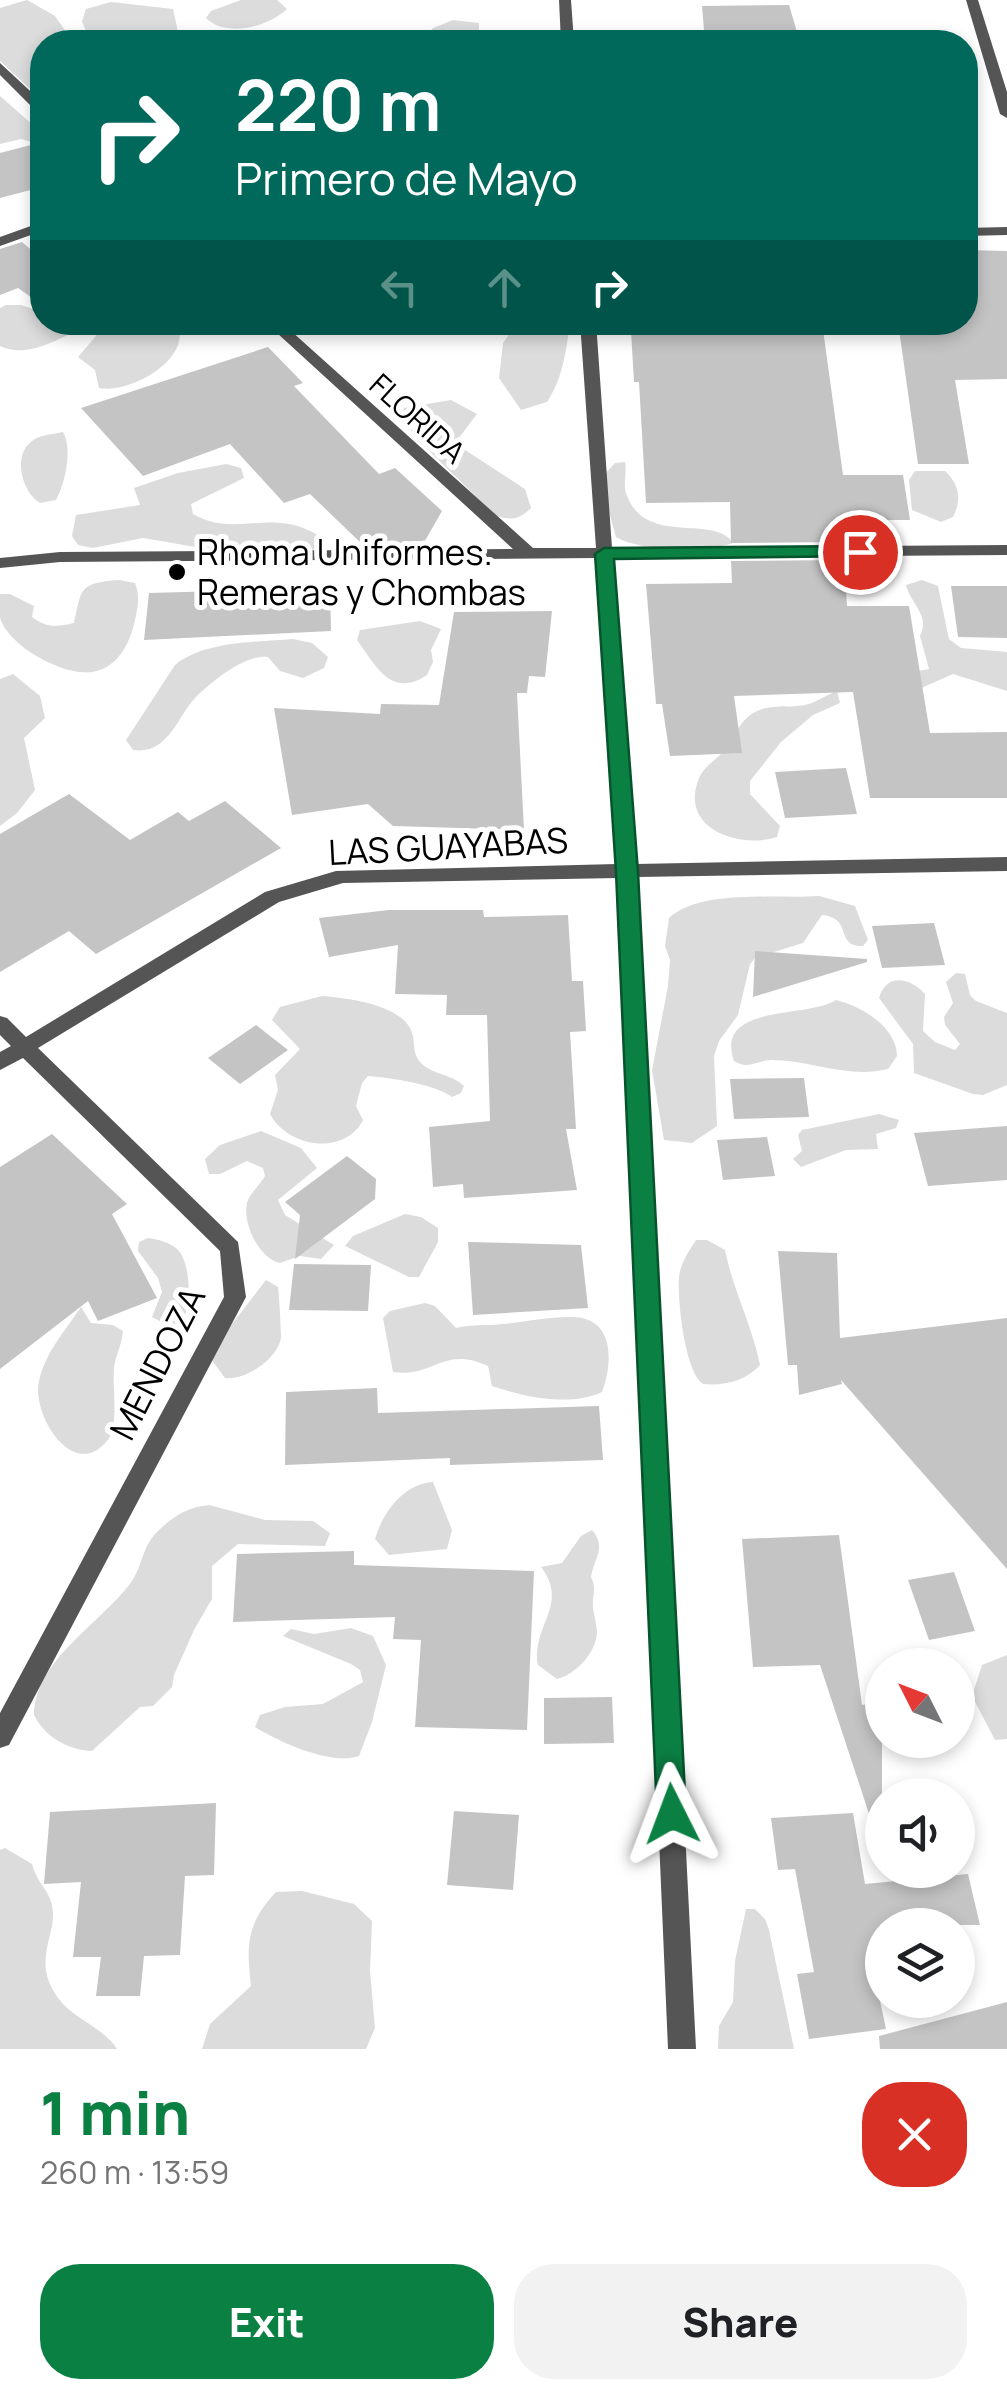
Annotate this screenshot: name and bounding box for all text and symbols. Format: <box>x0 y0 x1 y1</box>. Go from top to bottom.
text: 220 m <box>235 56 441 152</box>
icon: right <box>70 70 200 200</box>
text: Primero de Mayo <box>235 147 578 209</box>
icon: left <box>372 260 427 315</box>
icon: ahead <box>477 260 532 315</box>
icon: right <box>582 260 637 315</box>
street label: FLORIDA <box>361 364 475 472</box>
pin <box>818 510 903 595</box>
icon: arrive <box>833 525 888 580</box>
place label: Rhoma Uniformes. Remeras y Chombas <box>197 528 526 616</box>
marker: Rhoma Uniformes. Remeras y Chombas <box>166 561 188 583</box>
street label: LAS GUAYABAS <box>327 816 569 876</box>
street label: MENDOZA <box>98 1278 216 1448</box>
north arrow <box>865 1648 975 1758</box>
map controls <box>865 1648 975 2018</box>
position arrow <box>620 1762 724 1866</box>
button: sound <box>865 1778 975 1888</box>
button: layers <box>865 1908 975 2018</box>
text: 1 min <box>40 2071 190 2153</box>
button: close <box>862 2082 967 2187</box>
text: 260 m · 13:59 <box>40 2150 229 2194</box>
button: Exit <box>40 2264 494 2379</box>
button: Share <box>514 2264 967 2379</box>

